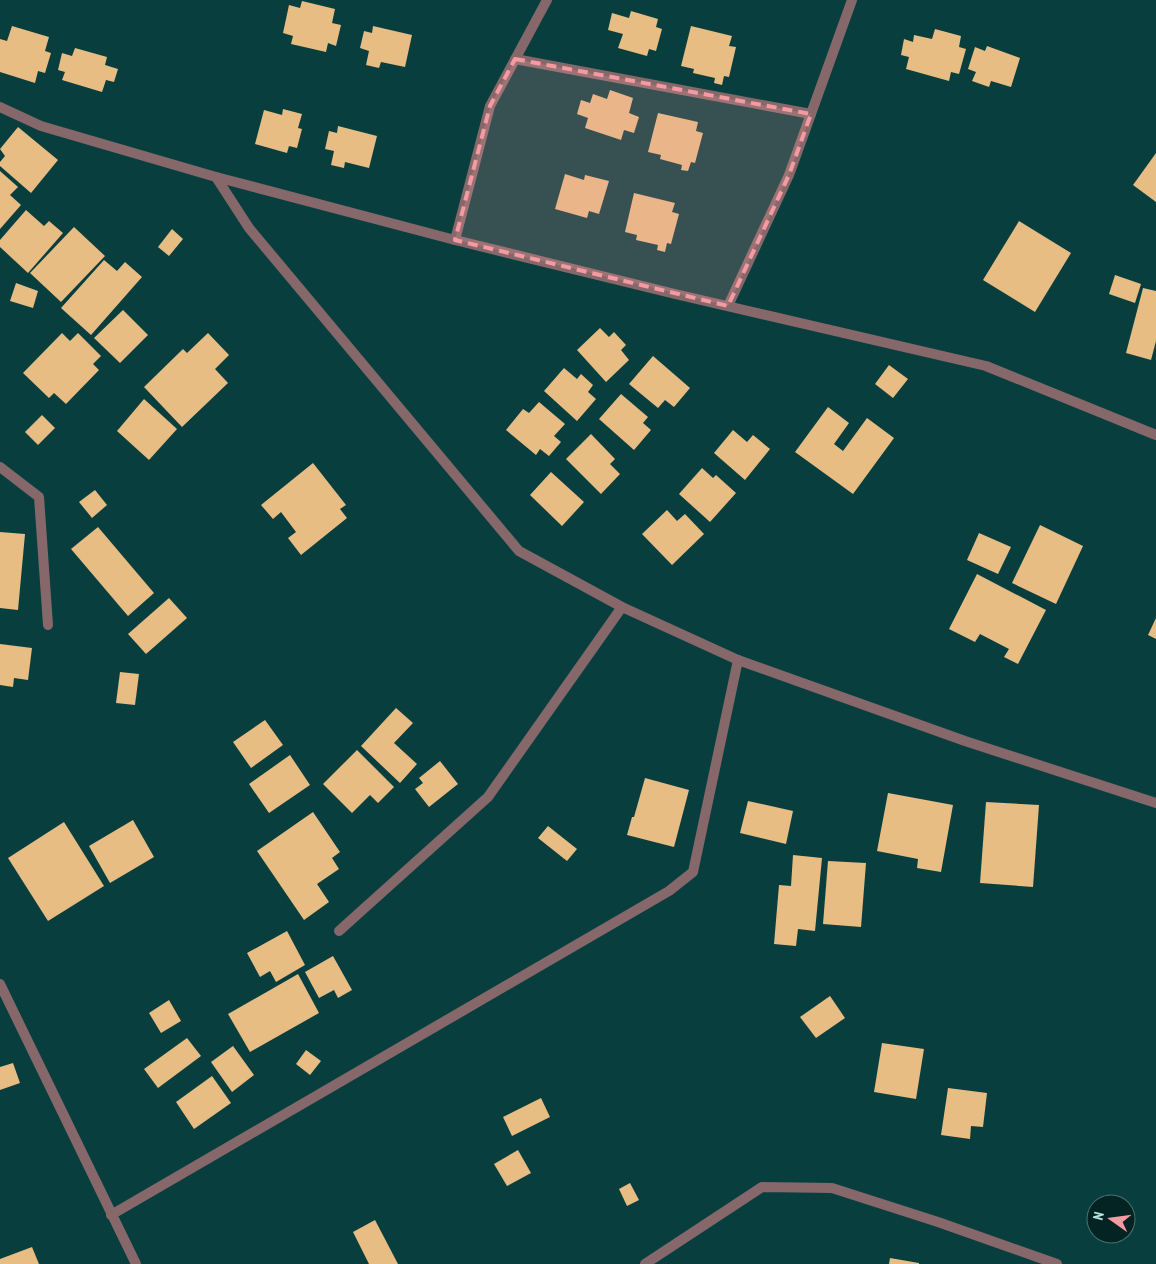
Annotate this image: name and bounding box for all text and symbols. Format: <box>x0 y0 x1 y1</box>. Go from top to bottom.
north arrow <box>1086 1194 1136 1244</box>
text: N <box>1089 1210 1108 1222</box>

